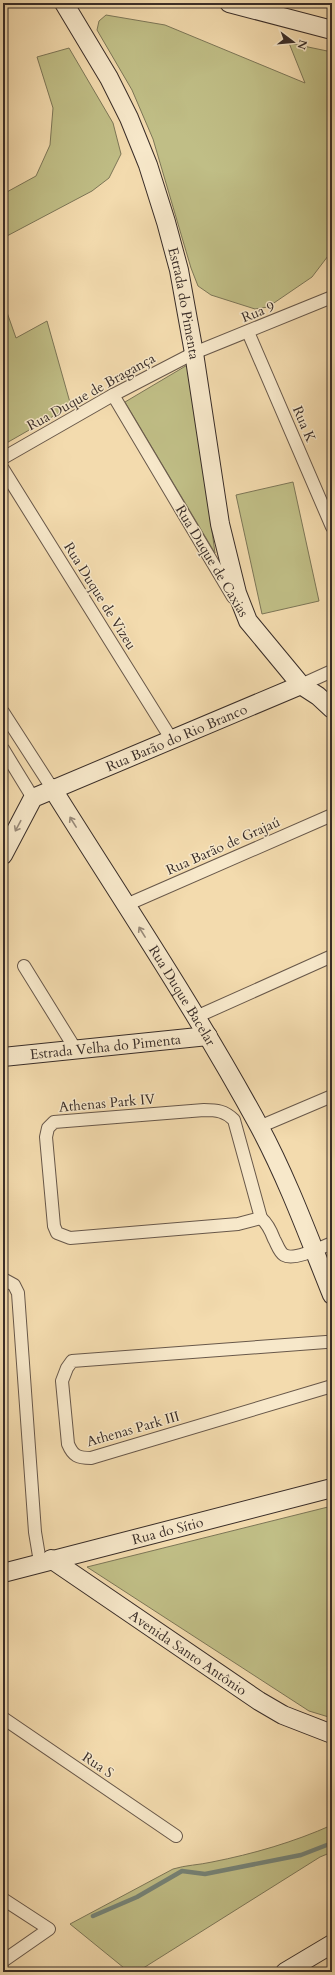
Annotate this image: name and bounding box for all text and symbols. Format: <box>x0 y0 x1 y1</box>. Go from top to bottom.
north arrow <box>273 22 313 62</box>
text: N <box>293 38 311 52</box>
street label: Estrada do Pimenta <box>164 245 204 361</box>
street label: Rua 9 <box>239 297 277 327</box>
street label: Rua Duque de Bragança <box>23 349 159 435</box>
street label: Rua K <box>288 403 320 446</box>
street label: Rua Duque de Caxias <box>171 501 253 621</box>
street label: Rua Duque de Vizeu <box>59 539 141 654</box>
street label: Rua Barão do Rio Branco <box>103 699 250 776</box>
street label: Rua Barão de Grajaú <box>163 812 283 880</box>
one-way arrow <box>69 817 77 828</box>
one-way arrow <box>14 820 21 832</box>
one-way arrow <box>138 926 146 938</box>
street label: Rua Duque Bacelar <box>144 941 221 1050</box>
street label: Estrada Velha do Pimenta <box>29 1029 182 1064</box>
street label: Athenas Park IV <box>58 1089 157 1117</box>
street label: Athenas Park III <box>84 1407 182 1451</box>
street label: Rua do Sítio <box>130 1512 206 1549</box>
street label: Avenida Santo Antônio <box>125 1606 251 1700</box>
street label: Rua S <box>79 1748 117 1782</box>

